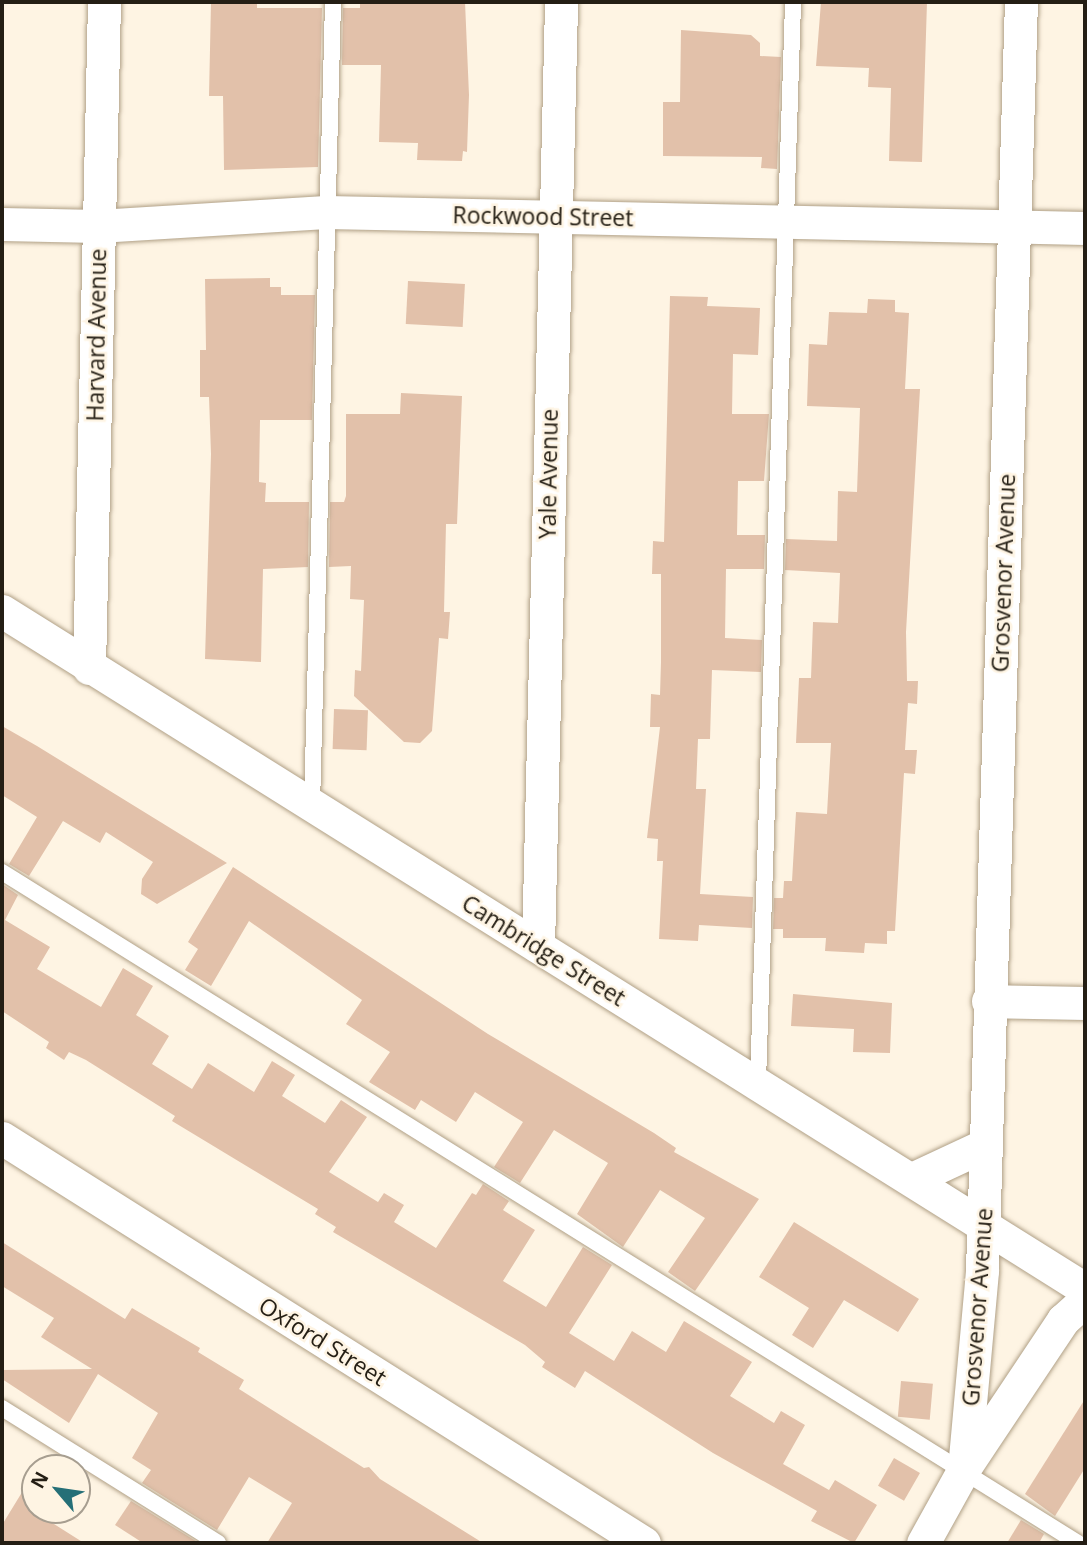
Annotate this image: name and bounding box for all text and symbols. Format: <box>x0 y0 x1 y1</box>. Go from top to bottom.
street label: Rockwood Street <box>452 201 634 231</box>
street label: Harvard Avenue <box>81 248 111 422</box>
street label: Yale Avenue <box>533 409 563 539</box>
street label: Grosvenor Avenue <box>986 473 1020 673</box>
street label: Cambridge Street <box>457 889 631 1011</box>
street label: Grosvenor Avenue <box>956 1207 998 1407</box>
street label: Oxford Street <box>254 1291 392 1391</box>
north arrow <box>21 1454 91 1524</box>
text: N <box>24 1467 54 1493</box>

